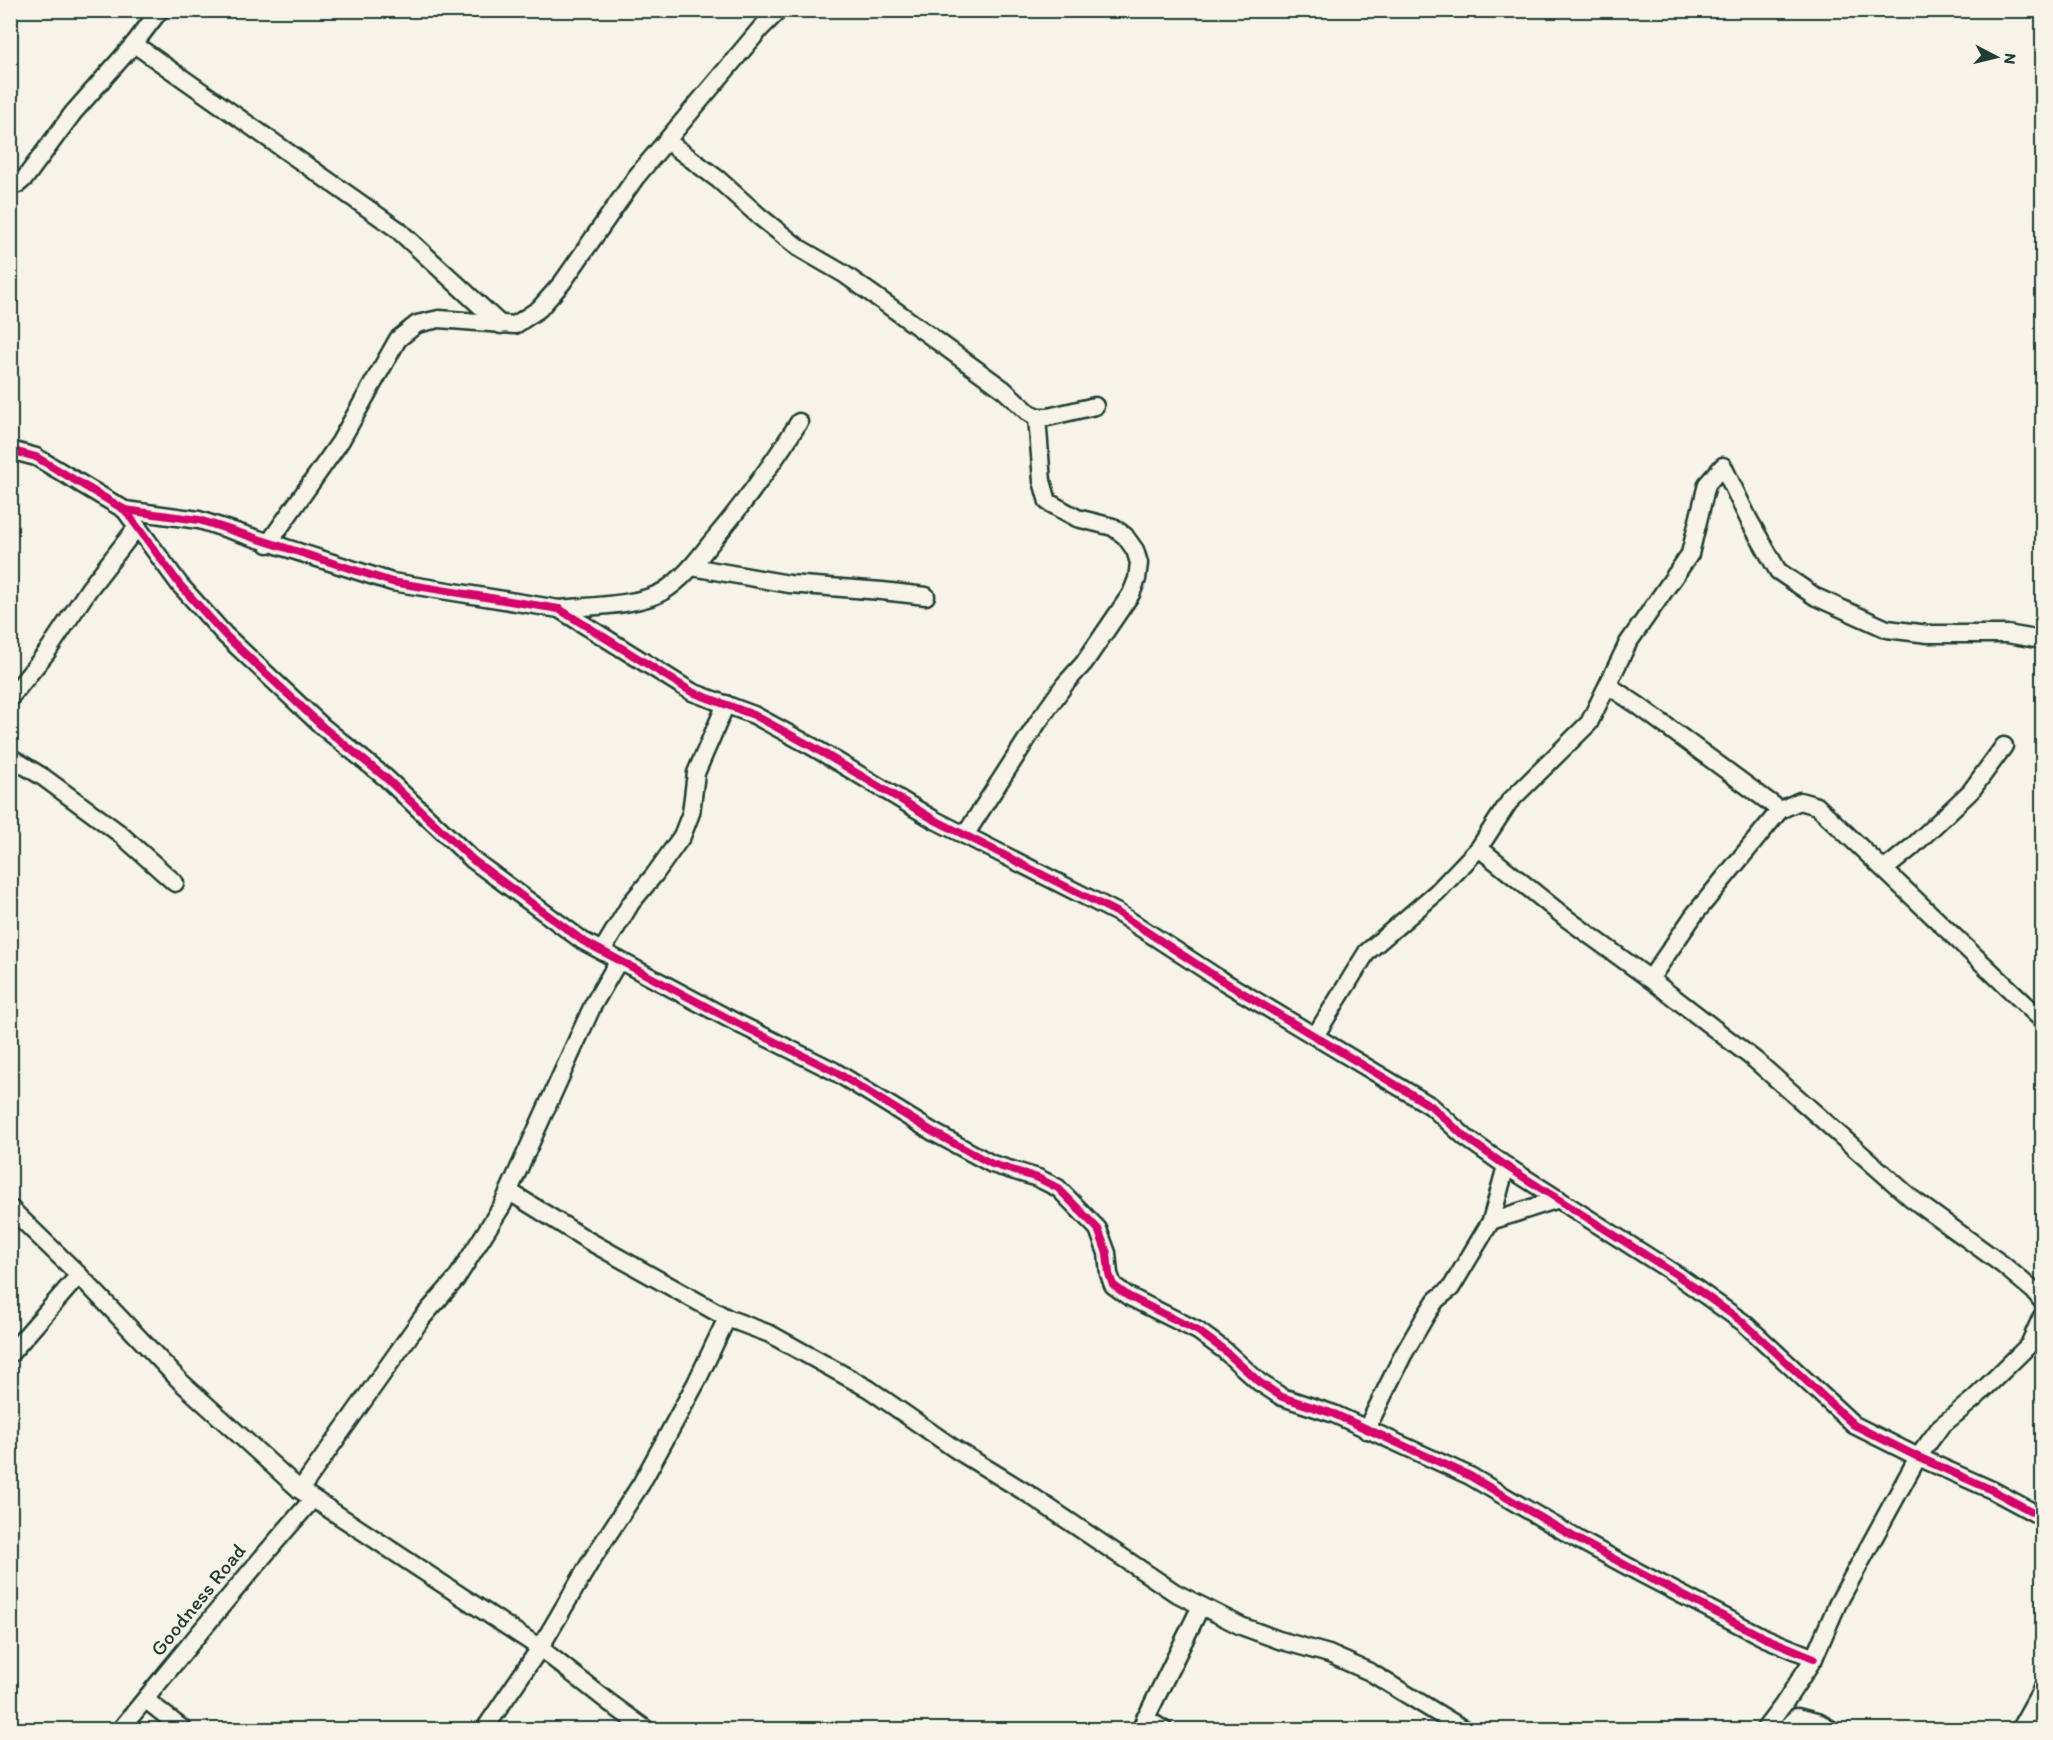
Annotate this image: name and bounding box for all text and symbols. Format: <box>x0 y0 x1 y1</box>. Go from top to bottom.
north arrow <box>1966 27 2026 87</box>
text: N <box>2000 52 2020 65</box>
street label: Goodness Road <box>145 1538 251 1661</box>

